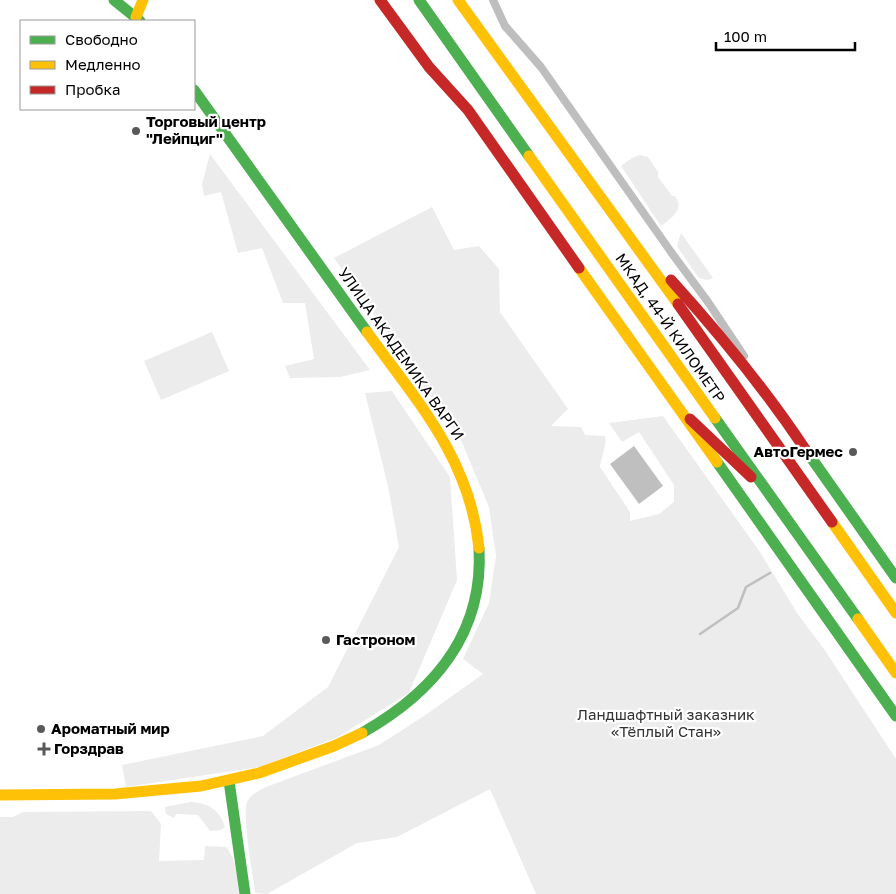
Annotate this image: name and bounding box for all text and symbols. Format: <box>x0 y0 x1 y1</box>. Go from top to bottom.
legend <box>20 20 195 110</box>
scale bar <box>716 20 855 52</box>
text: 100 m <box>724 27 767 45</box>
text: Свободно <box>65 30 138 48</box>
text: Медленно <box>65 55 141 73</box>
text: Пробка <box>65 80 120 98</box>
place label: Торговый центр "Лейпциг" <box>146 112 266 147</box>
marker: Торговый центр "Лейпциг" <box>130 125 142 137</box>
street label: МКАД, 44-Й КИЛОМЕТР <box>612 249 729 406</box>
street label: УЛИЦА АКАДЕМИКА ВАРГИ <box>335 264 468 443</box>
place label: АвтоГермес <box>754 442 843 460</box>
marker: АвтоГермес <box>847 446 859 458</box>
place label: Гастроном <box>336 630 416 648</box>
marker: Гастроном <box>320 634 332 646</box>
park label: Ландшафтный заказник «Тёплый Стан» <box>577 705 755 740</box>
place label: Ароматный мир <box>51 719 170 737</box>
marker: Ароматный мир <box>35 723 47 735</box>
place label: Горздрав <box>54 739 124 757</box>
marker: Горздрав <box>38 743 50 755</box>

